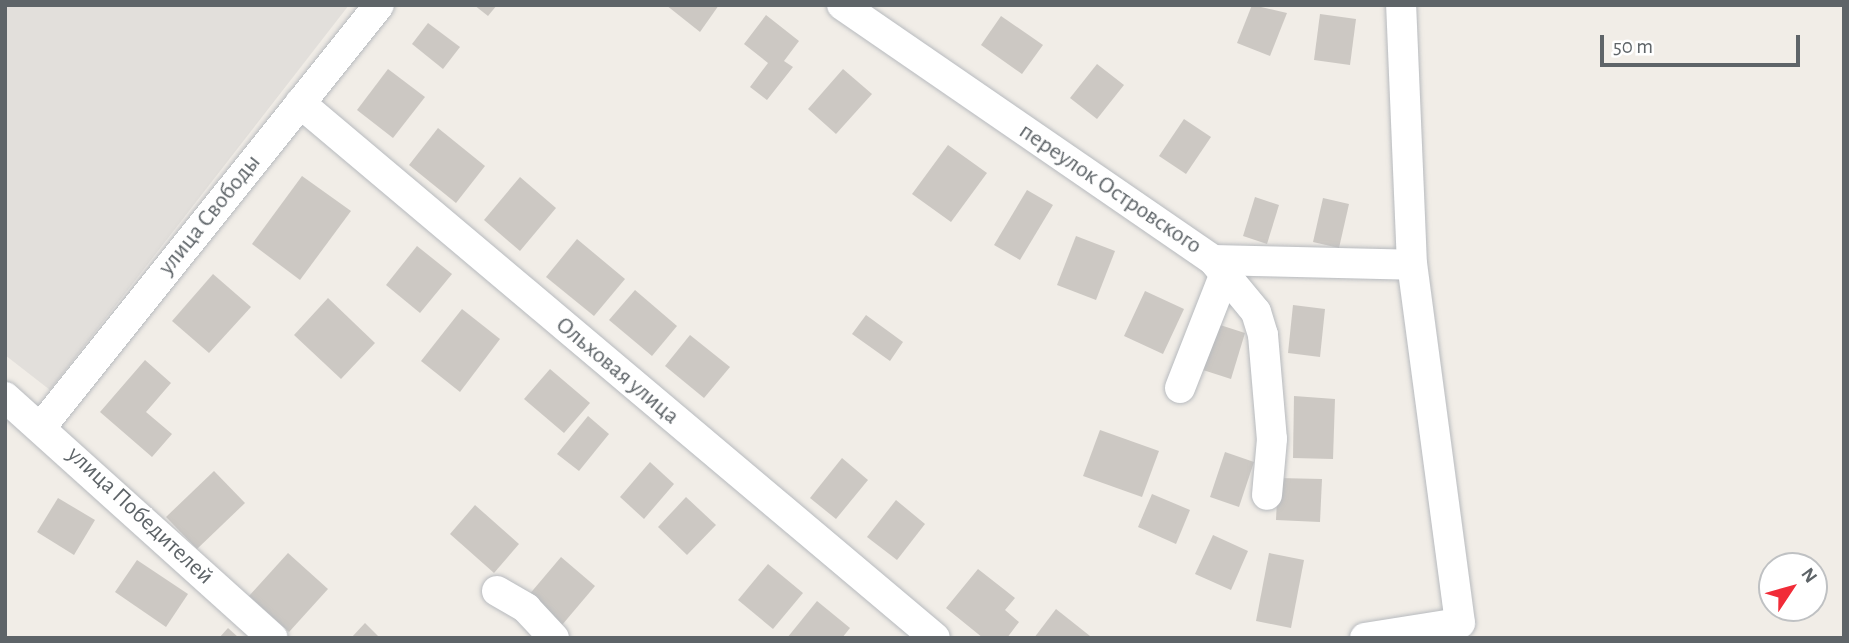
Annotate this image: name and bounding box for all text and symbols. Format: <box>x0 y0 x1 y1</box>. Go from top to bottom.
scale bar <box>1604 21 1804 65</box>
text: 50 m <box>1613 36 1653 57</box>
street label: переулок Островского <box>1013 117 1207 261</box>
street label: улица Свободы <box>153 149 267 281</box>
street label: Ольховая улица <box>549 311 685 431</box>
street label: улица Победителей <box>61 441 219 591</box>
north arrow <box>1758 552 1828 622</box>
text: N <box>1797 565 1820 586</box>

